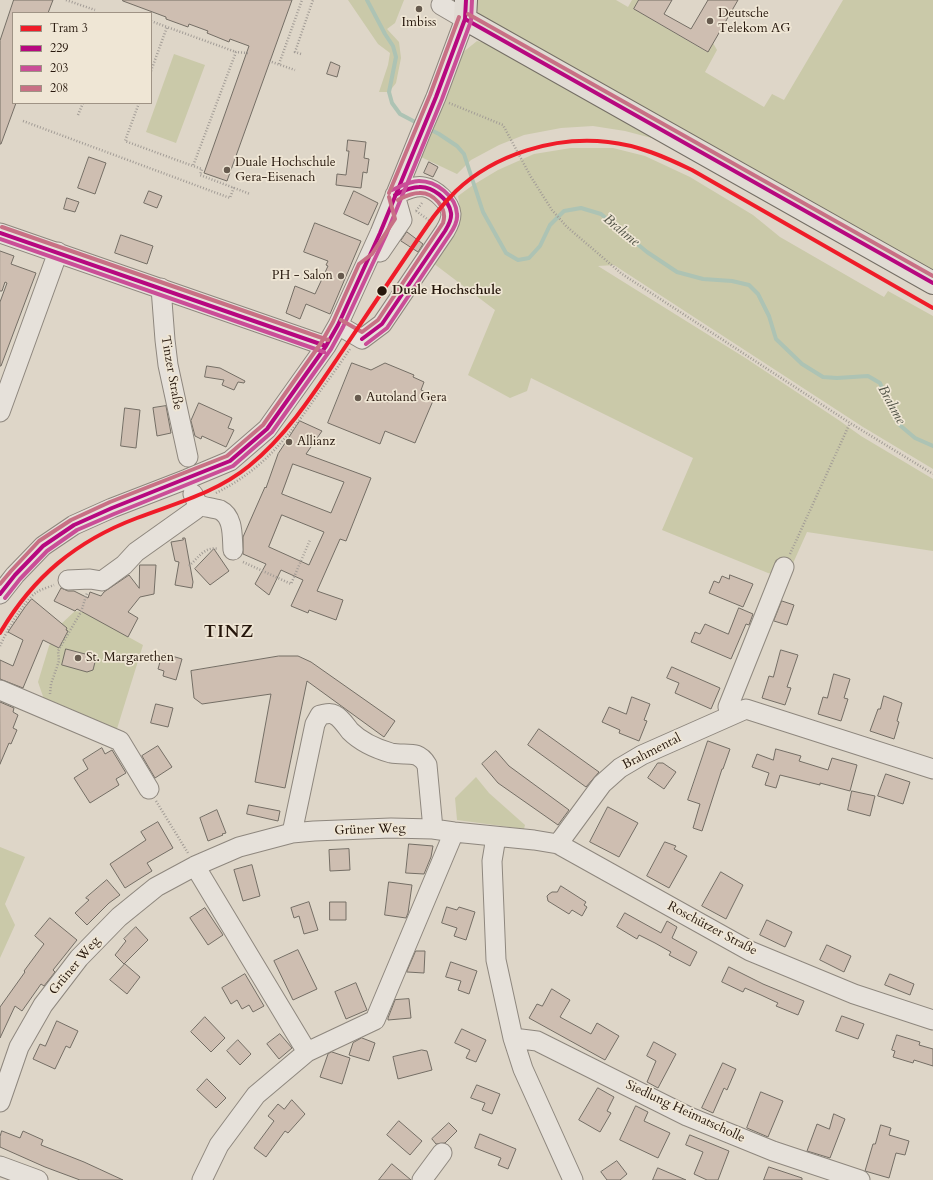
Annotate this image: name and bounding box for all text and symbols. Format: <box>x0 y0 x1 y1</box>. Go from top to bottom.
marker: Imbiss <box>414 4 424 14</box>
place label: Deutsche Telekom AG <box>718 6 791 37</box>
legend <box>12 12 152 104</box>
place label: Imbiss <box>402 15 436 31</box>
marker: Deutsche Telekom AG <box>705 16 715 26</box>
text: Tram 3 <box>50 20 88 36</box>
text: 229 <box>50 40 68 56</box>
text: 203 <box>50 60 68 76</box>
text: 208 <box>50 80 68 96</box>
place label: Duale Hochschule Gera-Eisenach <box>235 155 336 186</box>
marker: Duale Hochschule Gera-Eisenach <box>222 165 232 175</box>
water label: Brahme <box>599 211 643 251</box>
place label: PH - Salon <box>272 268 333 284</box>
marker: PH - Salon <box>336 271 346 281</box>
place label: Duale Hochschule <box>392 283 501 299</box>
marker: Duale Hochschule <box>375 284 389 298</box>
street label: Tinzer Straße <box>157 335 185 411</box>
water label: Brahme <box>873 383 909 427</box>
place label: Autoland Gera <box>366 390 447 406</box>
marker: Autoland Gera <box>353 393 363 403</box>
place label: Allianz <box>297 434 335 450</box>
marker: Allianz <box>284 437 294 447</box>
district label: TINZ <box>204 623 254 643</box>
place label: St. Margarethen <box>86 650 174 666</box>
marker: St. Margarethen <box>73 653 83 663</box>
street label: Brahmental <box>620 731 684 773</box>
street label: Grüner Weg <box>334 821 406 839</box>
street label: Roschützer Straße <box>665 899 759 959</box>
street label: Grüner Weg <box>46 934 104 998</box>
street label: Siedlung Heimatscholle <box>623 1078 747 1146</box>

